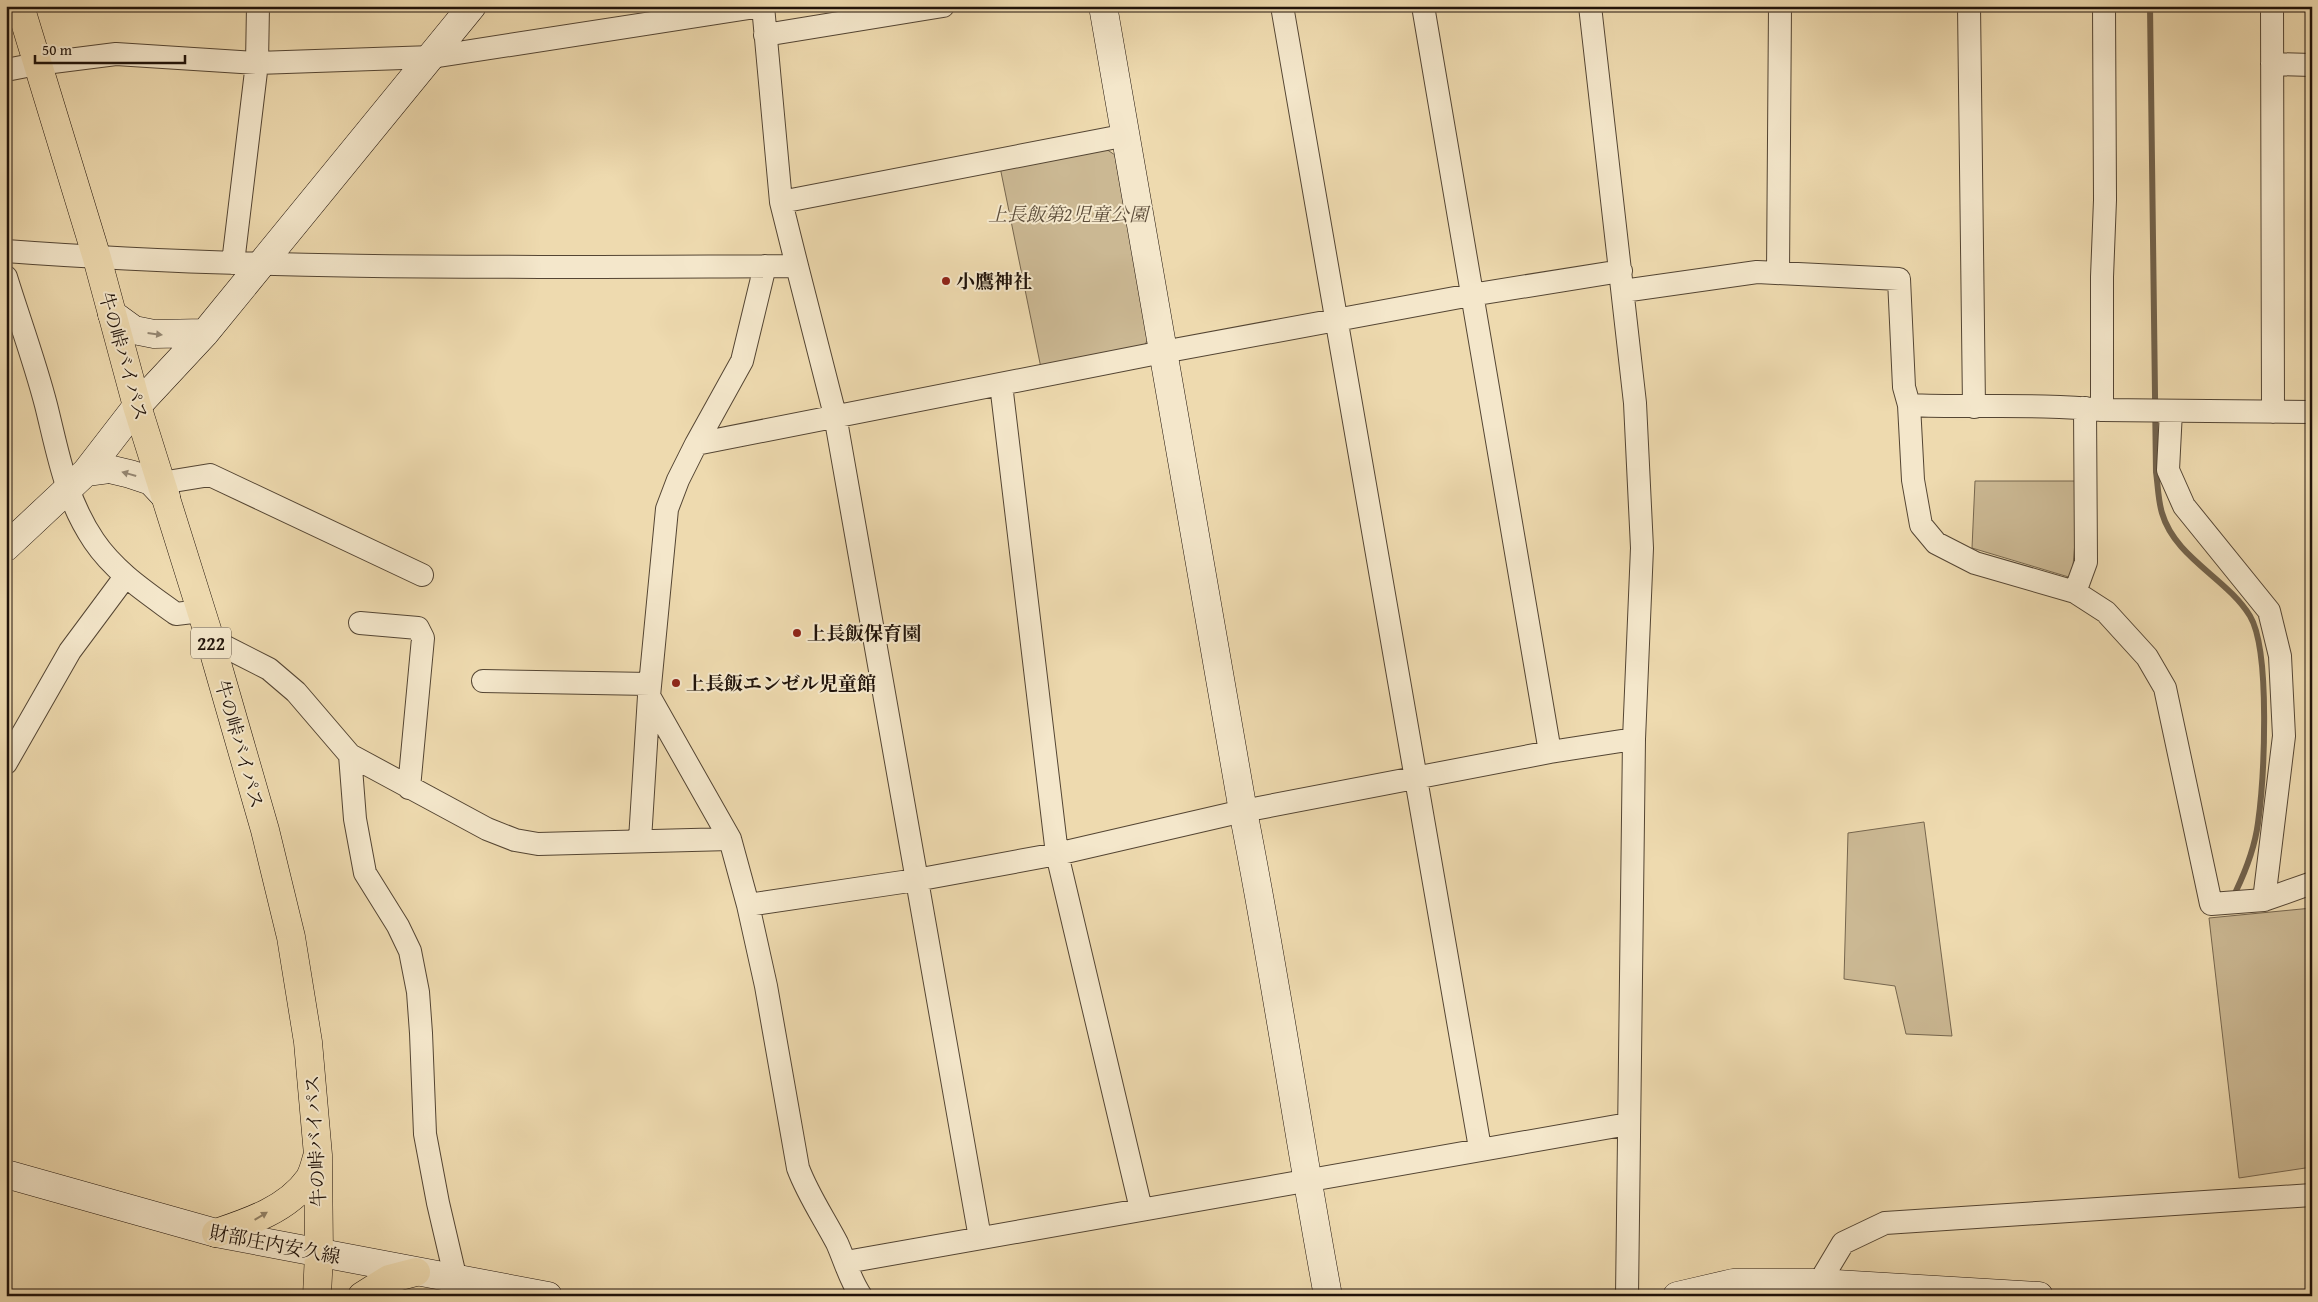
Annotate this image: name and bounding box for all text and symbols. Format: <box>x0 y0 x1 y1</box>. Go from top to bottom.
scale bar <box>35 32 185 64</box>
text: 50 m <box>42 39 73 60</box>
park label: 上長飯第2児童公園 <box>988 200 1151 228</box>
place label: 小鷹神社 <box>956 267 1032 295</box>
marker: 小鷹神社 <box>940 275 952 287</box>
street label: 牛の峠バイパス <box>92 288 156 424</box>
one-way arrow <box>147 330 163 338</box>
one-way arrow <box>122 469 137 477</box>
place label: 上長飯保育園 <box>807 619 921 647</box>
marker: 上長飯保育園 <box>791 627 803 639</box>
road number: 222 <box>191 628 231 658</box>
place label: 上長飯エンゼル児童館 <box>686 669 876 697</box>
street label: 牛の峠バイパス <box>208 676 272 812</box>
marker: 上長飯エンゼル児童館 <box>670 677 682 689</box>
street label: 牛の峠バイパス <box>298 1074 332 1208</box>
one-way arrow <box>255 1212 268 1221</box>
street label: 財部庄内安久線 <box>207 1218 343 1270</box>

